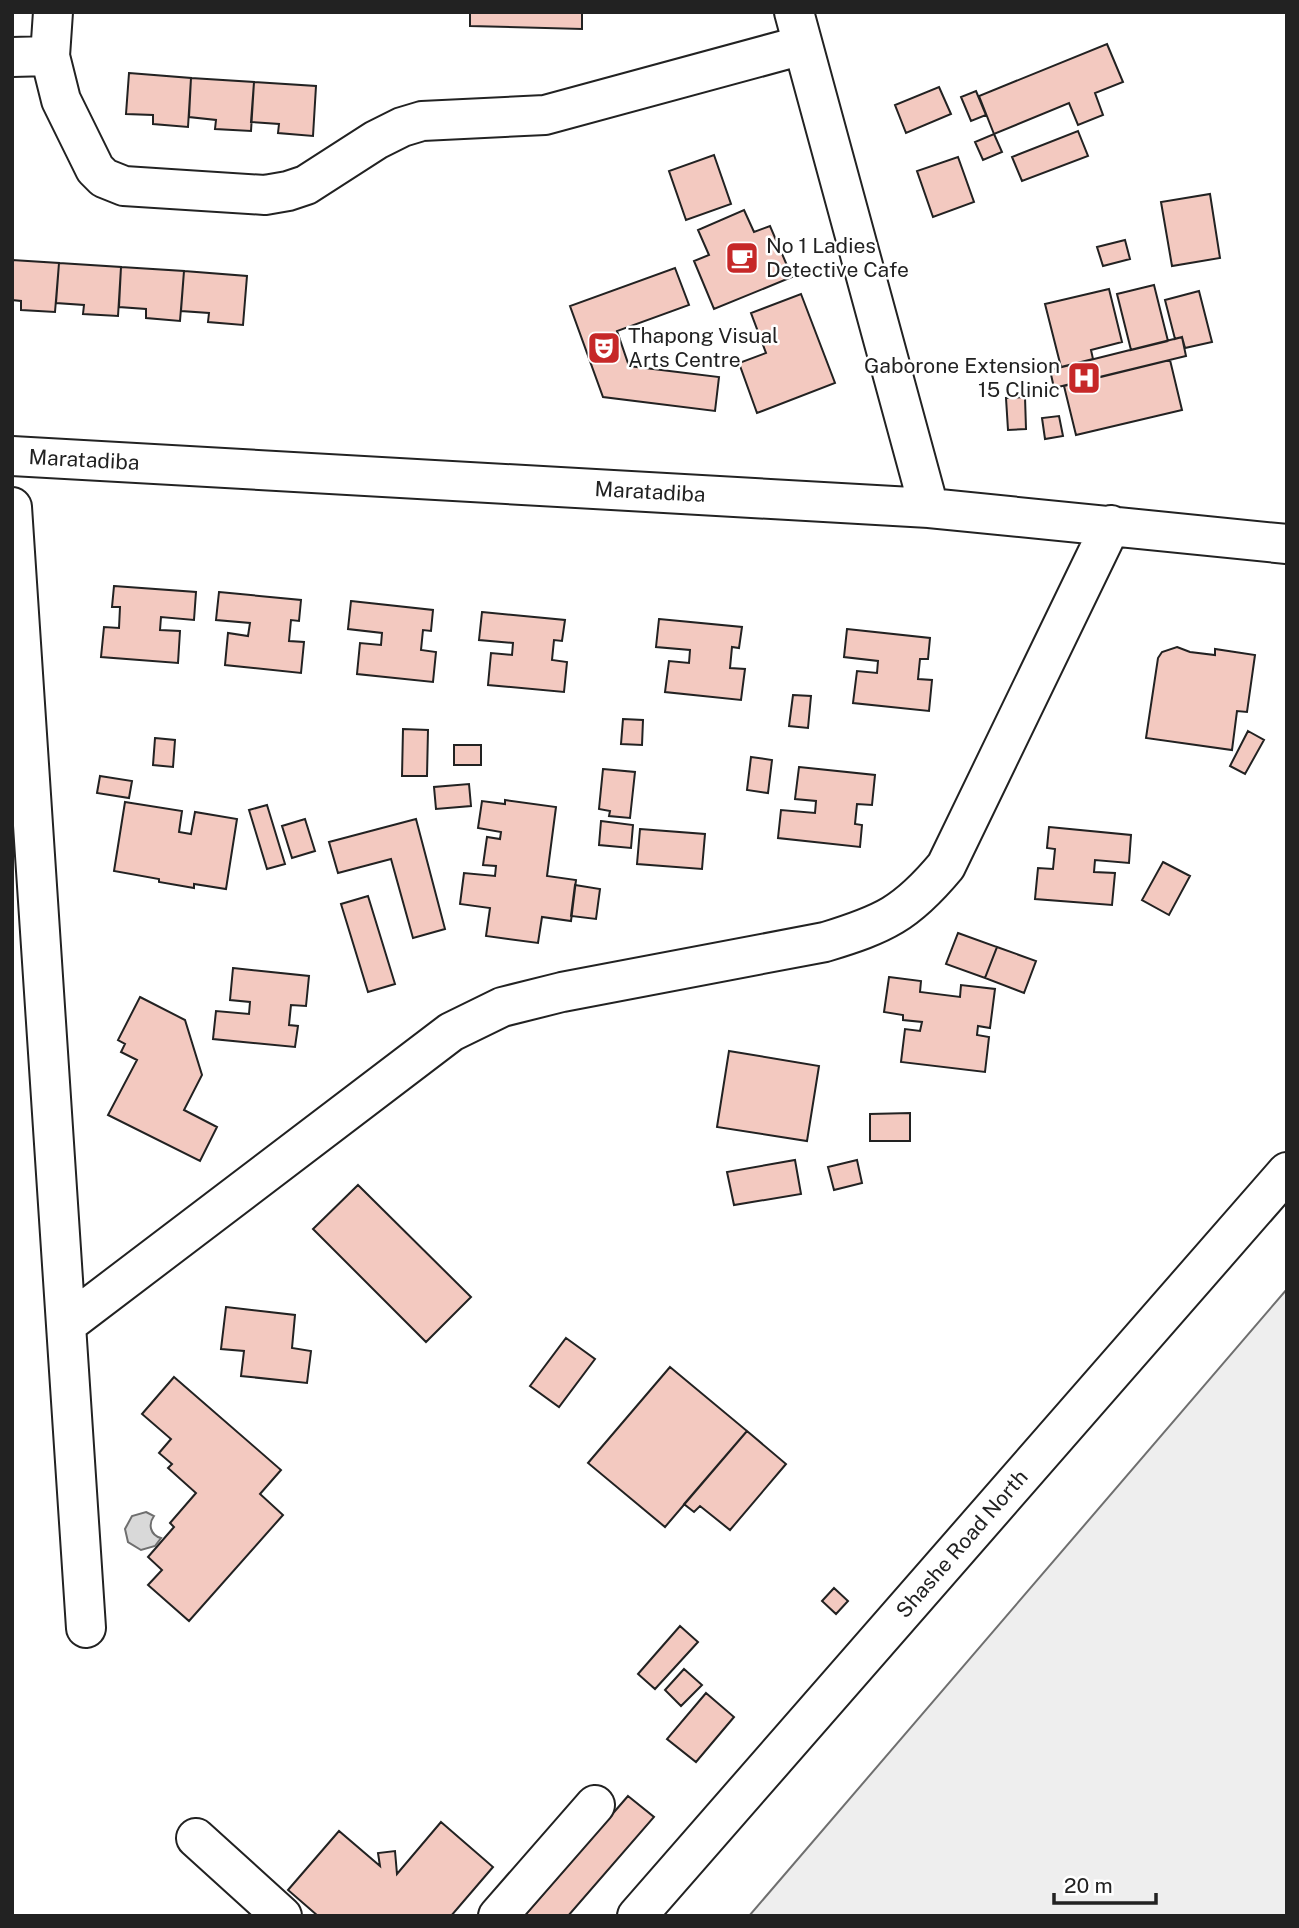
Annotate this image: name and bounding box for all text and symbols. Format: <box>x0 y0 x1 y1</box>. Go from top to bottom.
place label: No 1 Ladies Detective Cafe <box>766 233 909 282</box>
cafe icon: No 1 Ladies Detective Cafe <box>723 239 761 277</box>
place label: Thapong Visual Arts Centre <box>628 323 778 372</box>
theatre icon: Thapong Visual Arts Centre <box>585 329 623 367</box>
place label: Gaborone Extension 15 Clinic <box>864 353 1060 402</box>
hospital icon: Gaborone Extension 15 Clinic <box>1065 359 1103 397</box>
street label: Maratadiba <box>28 444 140 475</box>
street label: Maratadiba <box>594 476 706 507</box>
street label: Shashe Road North <box>891 1465 1033 1623</box>
scale bar <box>1054 1862 1156 1906</box>
text: 20 m <box>1064 1873 1113 1898</box>

